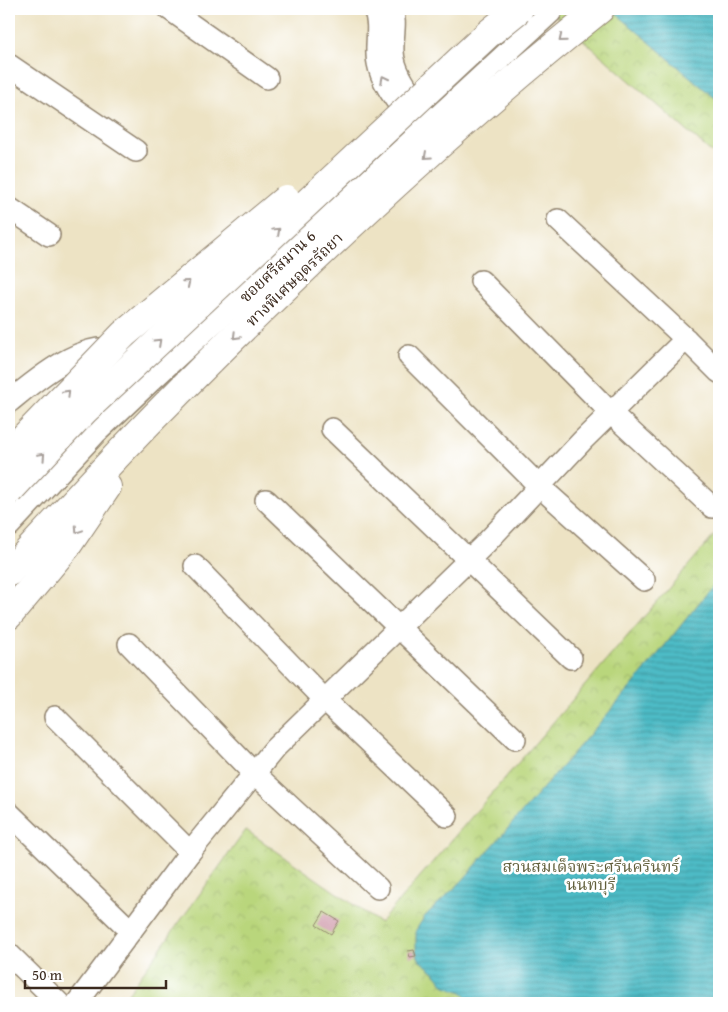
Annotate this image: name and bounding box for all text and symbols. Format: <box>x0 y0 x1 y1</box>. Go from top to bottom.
one-way arrow <box>559 34 568 42</box>
one-way arrow <box>380 75 390 84</box>
one-way arrow <box>423 150 432 159</box>
street label: ซอยศรีสมาน 6 <box>233 224 321 308</box>
street label: ทางพิเศษอุดรรัถยา <box>240 226 348 332</box>
one-way arrow <box>271 228 280 237</box>
one-way arrow <box>181 279 190 288</box>
one-way arrow <box>233 330 242 339</box>
one-way arrow <box>152 339 161 348</box>
one-way arrow <box>61 389 70 398</box>
one-way arrow <box>36 453 45 462</box>
one-way arrow <box>74 525 84 534</box>
park label: สวนสมเด็จพระศรีนครินทร์ นนทบุรี <box>503 854 680 896</box>
scale bar <box>25 957 166 989</box>
text: 50 m <box>32 964 63 985</box>

